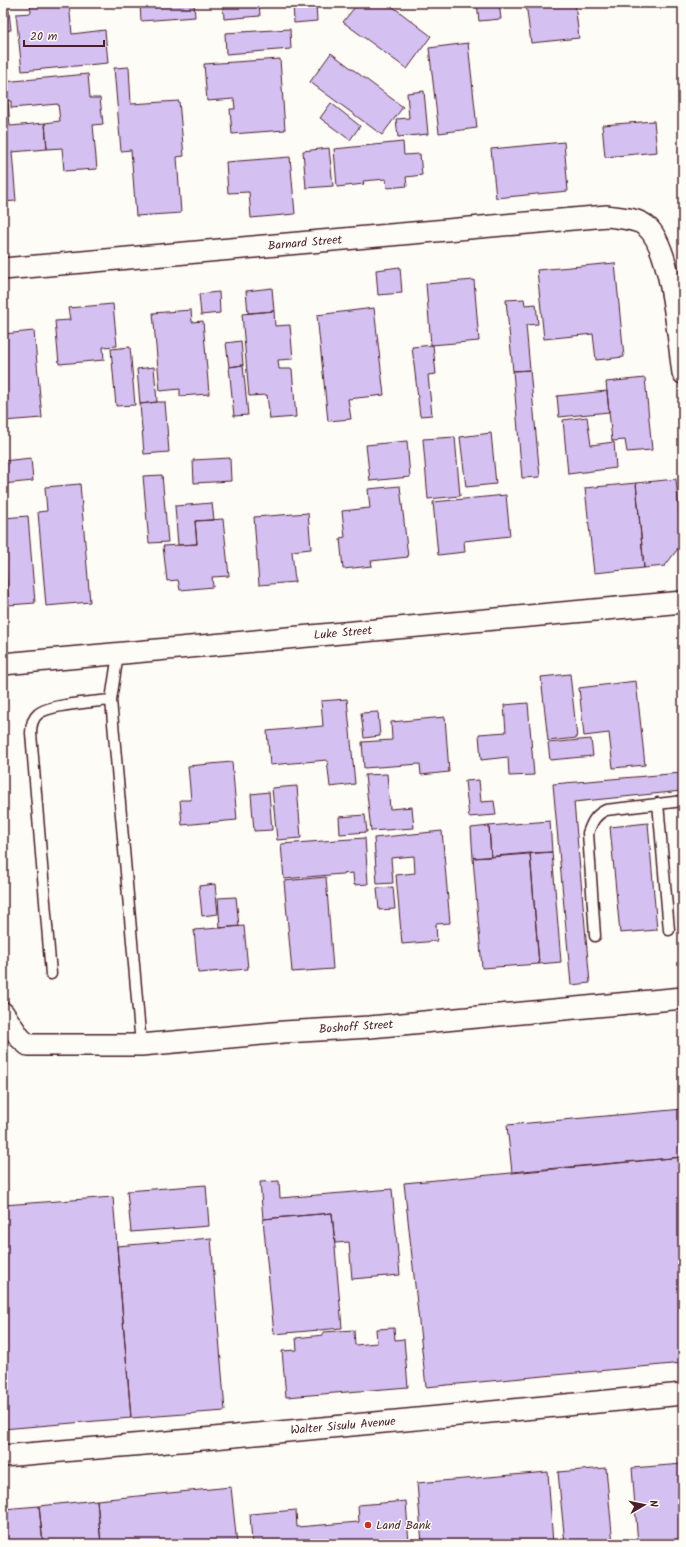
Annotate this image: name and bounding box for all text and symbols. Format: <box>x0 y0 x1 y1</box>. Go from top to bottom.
scale bar <box>24 22 104 48</box>
text: 20 m <box>30 27 58 46</box>
street label: Barnard Street <box>267 230 343 256</box>
street label: Luke Street <box>313 621 373 645</box>
street label: Boshoff Street <box>318 1015 394 1039</box>
street label: Walter Sisulu Avenue <box>289 1412 397 1440</box>
north arrow <box>624 1485 664 1525</box>
text: N <box>643 1499 662 1508</box>
place label: Land Bank <box>376 1516 431 1535</box>
marker: Land Bank <box>363 1520 373 1530</box>

